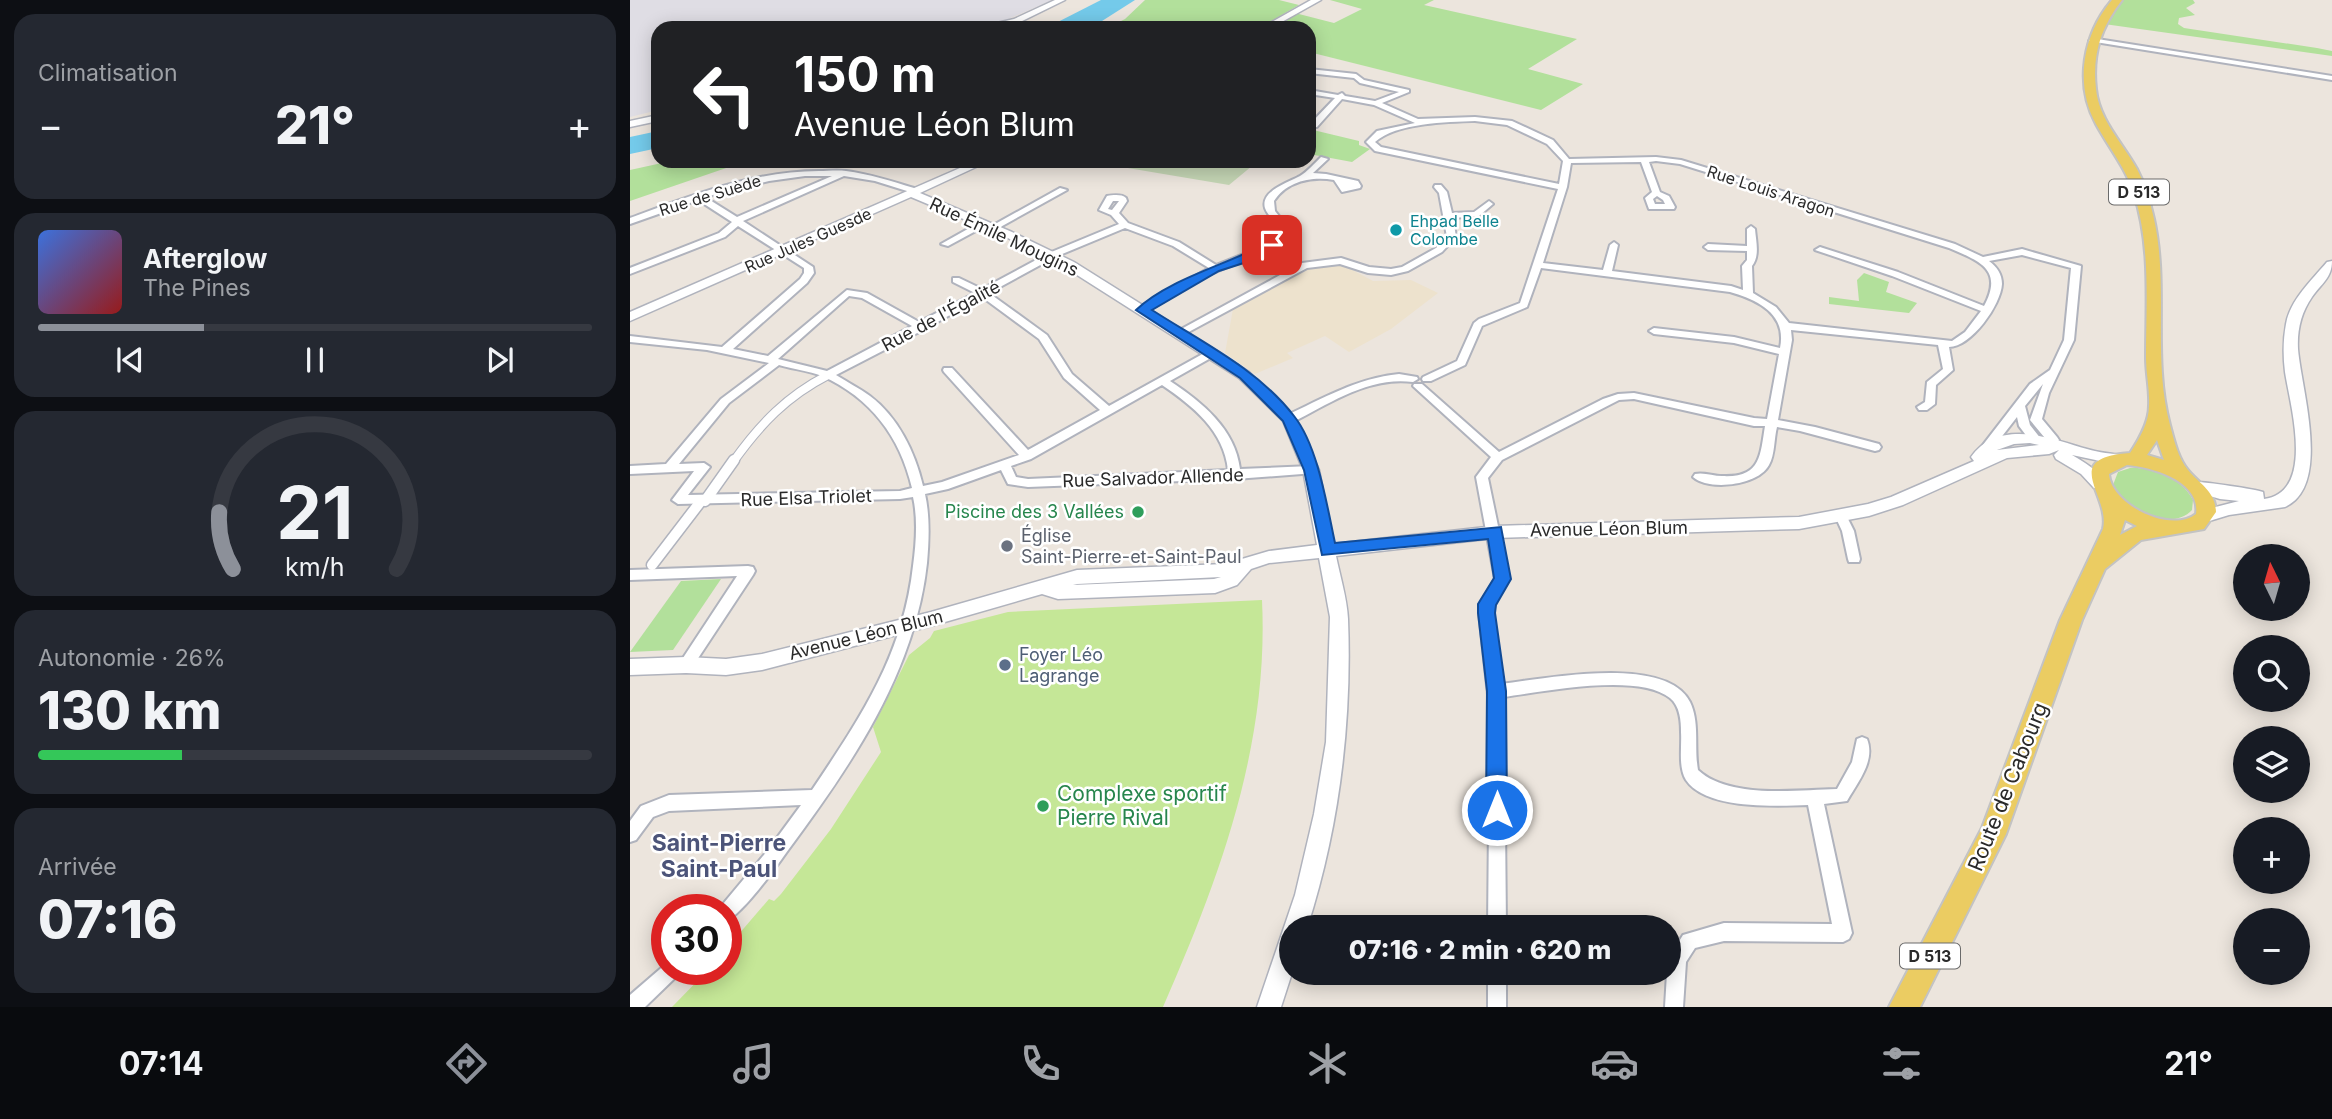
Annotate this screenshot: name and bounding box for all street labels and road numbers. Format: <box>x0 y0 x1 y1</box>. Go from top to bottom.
street label: Rue Louis Aragon <box>1704 161 1838 221</box>
street label: Rue de Suède <box>657 170 763 220</box>
road number: D 513 <box>2109 180 2169 204</box>
street label: Rue Émile Mougins <box>926 192 1082 280</box>
street label: Rue Jules Guesde <box>742 203 874 277</box>
street label: Rue de l'Égalité <box>878 275 1004 356</box>
street label: Rue Salvador Allende <box>1062 464 1244 491</box>
street label: Rue Elsa Triolet <box>740 485 872 510</box>
street label: Avenue Léon Blum <box>1530 517 1688 540</box>
street label: Avenue Léon Blum <box>787 605 945 664</box>
street label: Route de Cabourg <box>1962 699 2053 875</box>
road number: D 513 <box>1900 944 1960 968</box>

